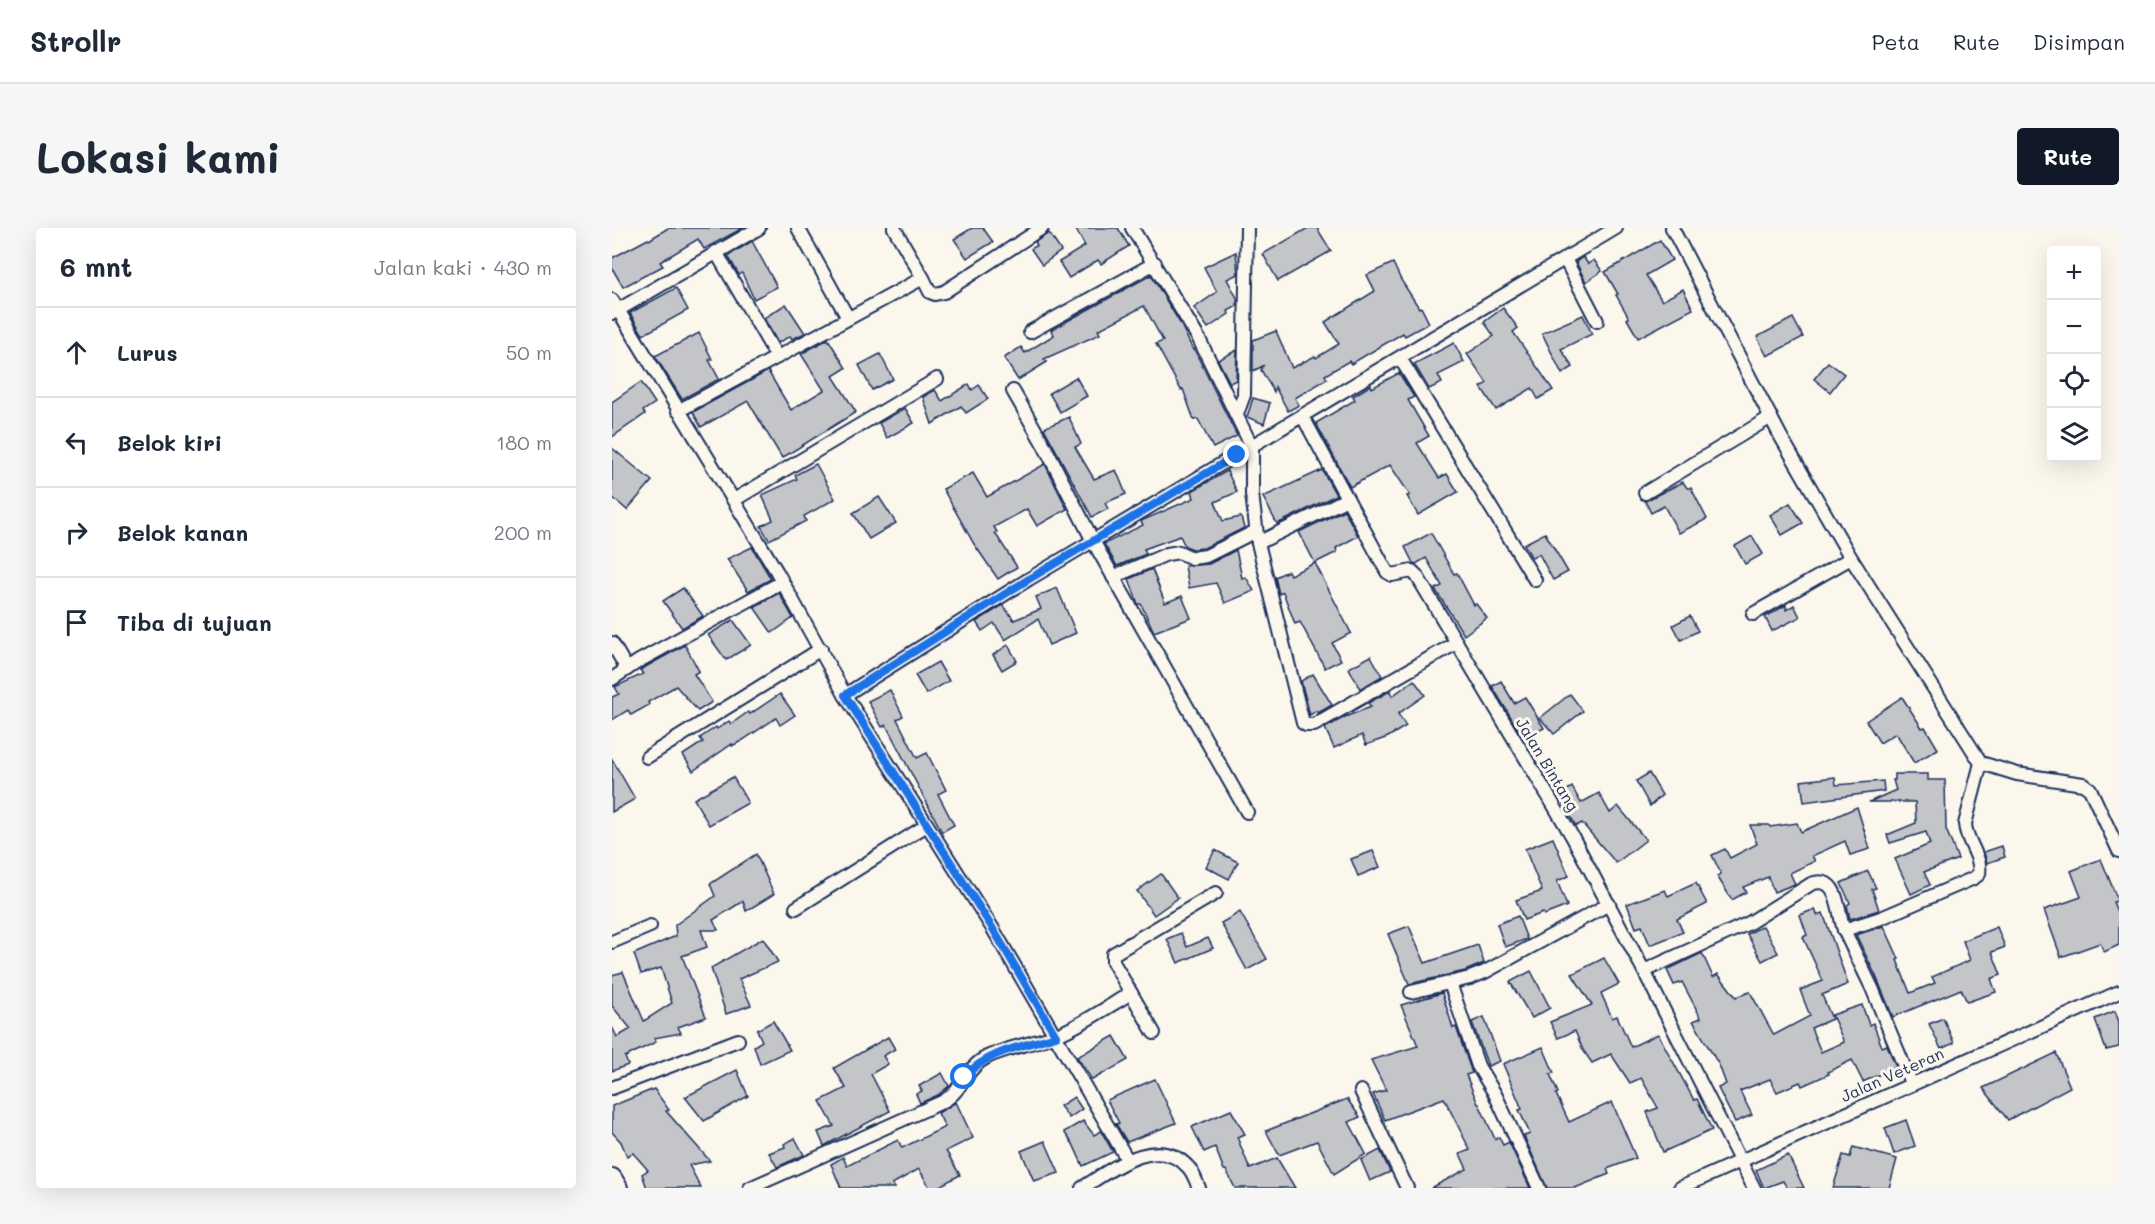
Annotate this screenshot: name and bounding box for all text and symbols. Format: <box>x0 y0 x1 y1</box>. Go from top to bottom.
text: Strollr <box>30 23 121 59</box>
text: Peta <box>1872 28 1920 55</box>
text: Rute <box>1953 28 2000 55</box>
text: Disimpan <box>2033 28 2125 55</box>
button: Rute <box>2017 128 2119 185</box>
text: Lokasi kami <box>36 129 281 184</box>
map controls <box>2047 246 2101 462</box>
button: + <box>2047 246 2101 300</box>
text: 6 mnt <box>60 250 132 284</box>
text: Jalan kaki · 430 m <box>374 254 552 280</box>
button: − <box>2047 300 2101 354</box>
icon: ahead <box>60 336 93 369</box>
text: Lurus <box>117 338 178 367</box>
text: 50 m <box>506 339 552 365</box>
button: locate <box>2047 354 2101 408</box>
button: layers <box>2047 408 2101 462</box>
icon: left <box>60 426 93 459</box>
text: Belok kiri <box>117 428 222 457</box>
text: 180 m <box>496 429 552 455</box>
route end <box>1223 441 1249 467</box>
icon: right <box>60 516 93 549</box>
text: Belok kanan <box>117 518 248 547</box>
text: 200 m <box>494 519 552 545</box>
icon: arrive <box>60 606 93 639</box>
text: Tiba di tujuan <box>117 608 272 637</box>
street label: Jalan Bintang <box>1512 713 1584 815</box>
street label: Jalan Veteran <box>1837 1042 1947 1106</box>
route start <box>950 1063 976 1089</box>

